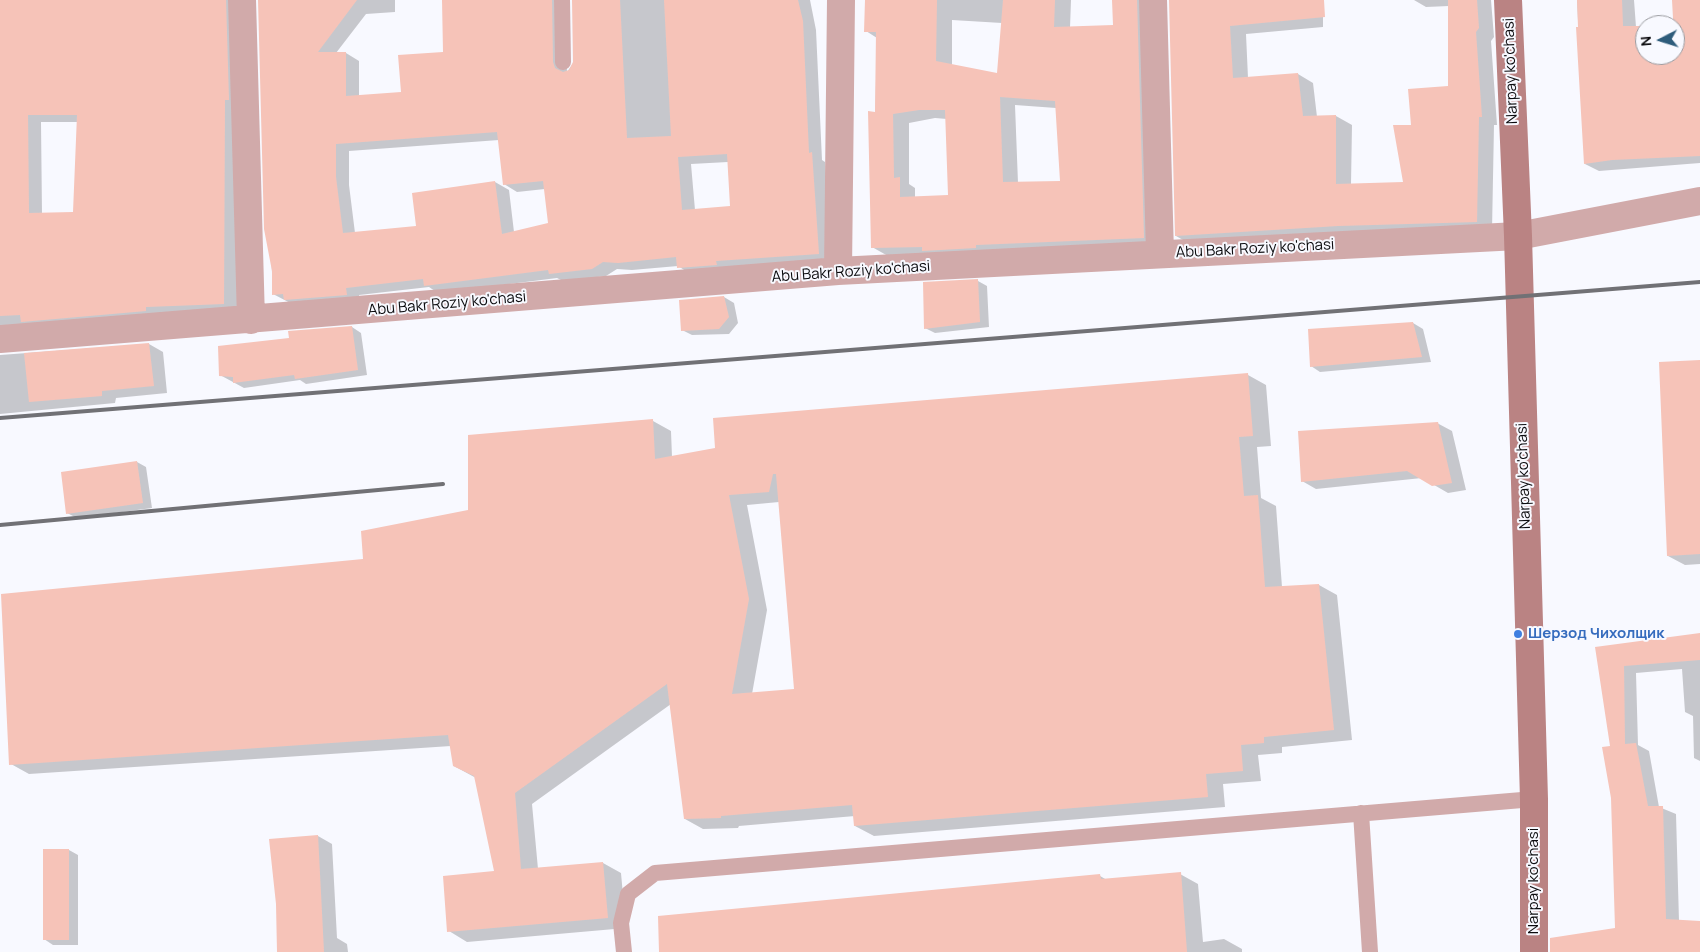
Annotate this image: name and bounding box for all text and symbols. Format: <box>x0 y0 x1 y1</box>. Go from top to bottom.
north arrow <box>1635 15 1685 65</box>
street label: Narpay ko'chasi <box>1500 17 1522 125</box>
text: N <box>1636 35 1655 47</box>
street label: Abu Bakr Roziy ko'chasi <box>1175 236 1335 262</box>
street label: Abu Bakr Roziy ko'chasi <box>771 257 931 287</box>
street label: Abu Bakr Roziy ko'chasi <box>367 288 527 320</box>
street label: Narpay ko'chasi <box>1513 422 1535 530</box>
place label: Шерзод Чихолщик <box>1528 625 1664 643</box>
marker: Шерзод Чихолщик <box>1512 628 1524 640</box>
street label: Narpay ko'chasi <box>1525 828 1543 934</box>

